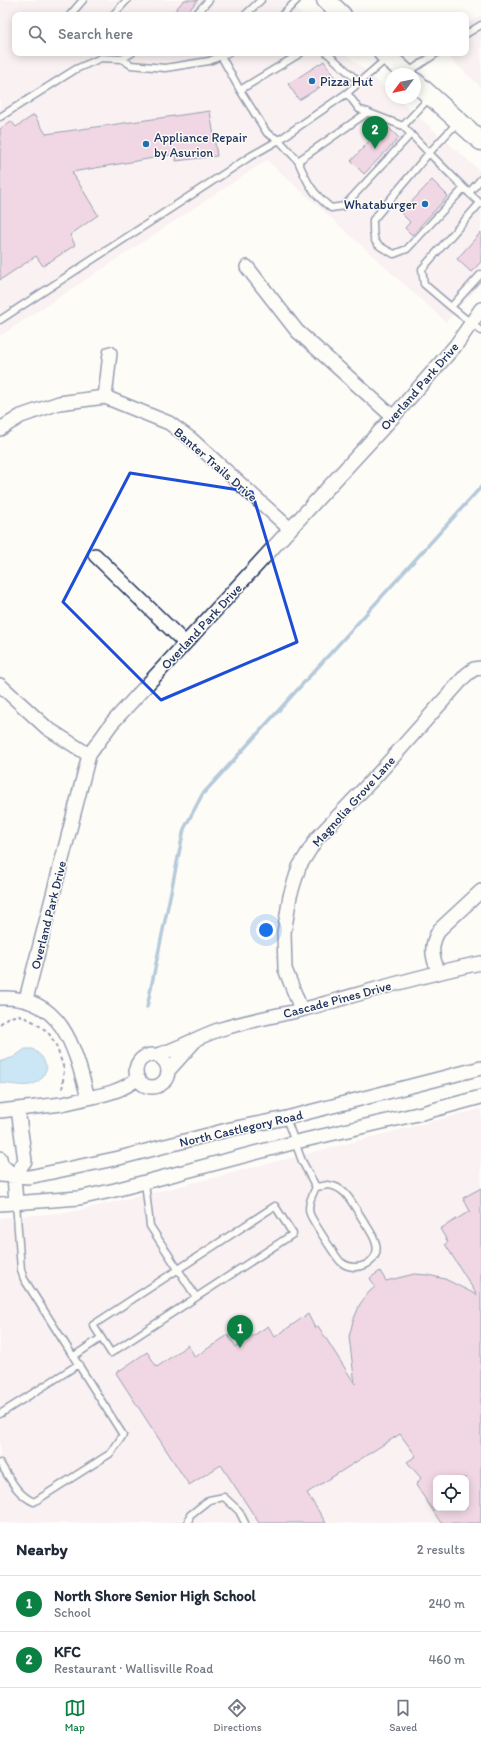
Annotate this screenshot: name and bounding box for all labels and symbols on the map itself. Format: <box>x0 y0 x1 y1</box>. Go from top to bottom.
north arrow <box>385 68 421 104</box>
place label: Pizza Hut <box>320 74 373 89</box>
marker: Pizza Hut <box>307 76 317 86</box>
pin: 2 <box>362 116 388 149</box>
place label: Appliance Repair by Asurion <box>154 130 248 160</box>
marker: Appliance Repair by Asurion <box>141 139 151 149</box>
place label: Whataburger <box>344 197 418 212</box>
marker: Whataburger <box>420 199 430 209</box>
street label: Overland Park Drive <box>377 339 462 433</box>
street label: Banter Trails Drive <box>171 424 260 505</box>
street label: Overland Park Drive <box>158 580 245 672</box>
street label: Magnolia Grove Lane <box>309 753 398 850</box>
street label: Overland Park Drive <box>28 859 69 971</box>
your location <box>256 920 276 940</box>
street label: Cascade Pines Drive <box>281 978 393 1021</box>
street label: North Castlegory Road <box>178 1107 304 1150</box>
pin: 1 <box>227 1315 253 1348</box>

